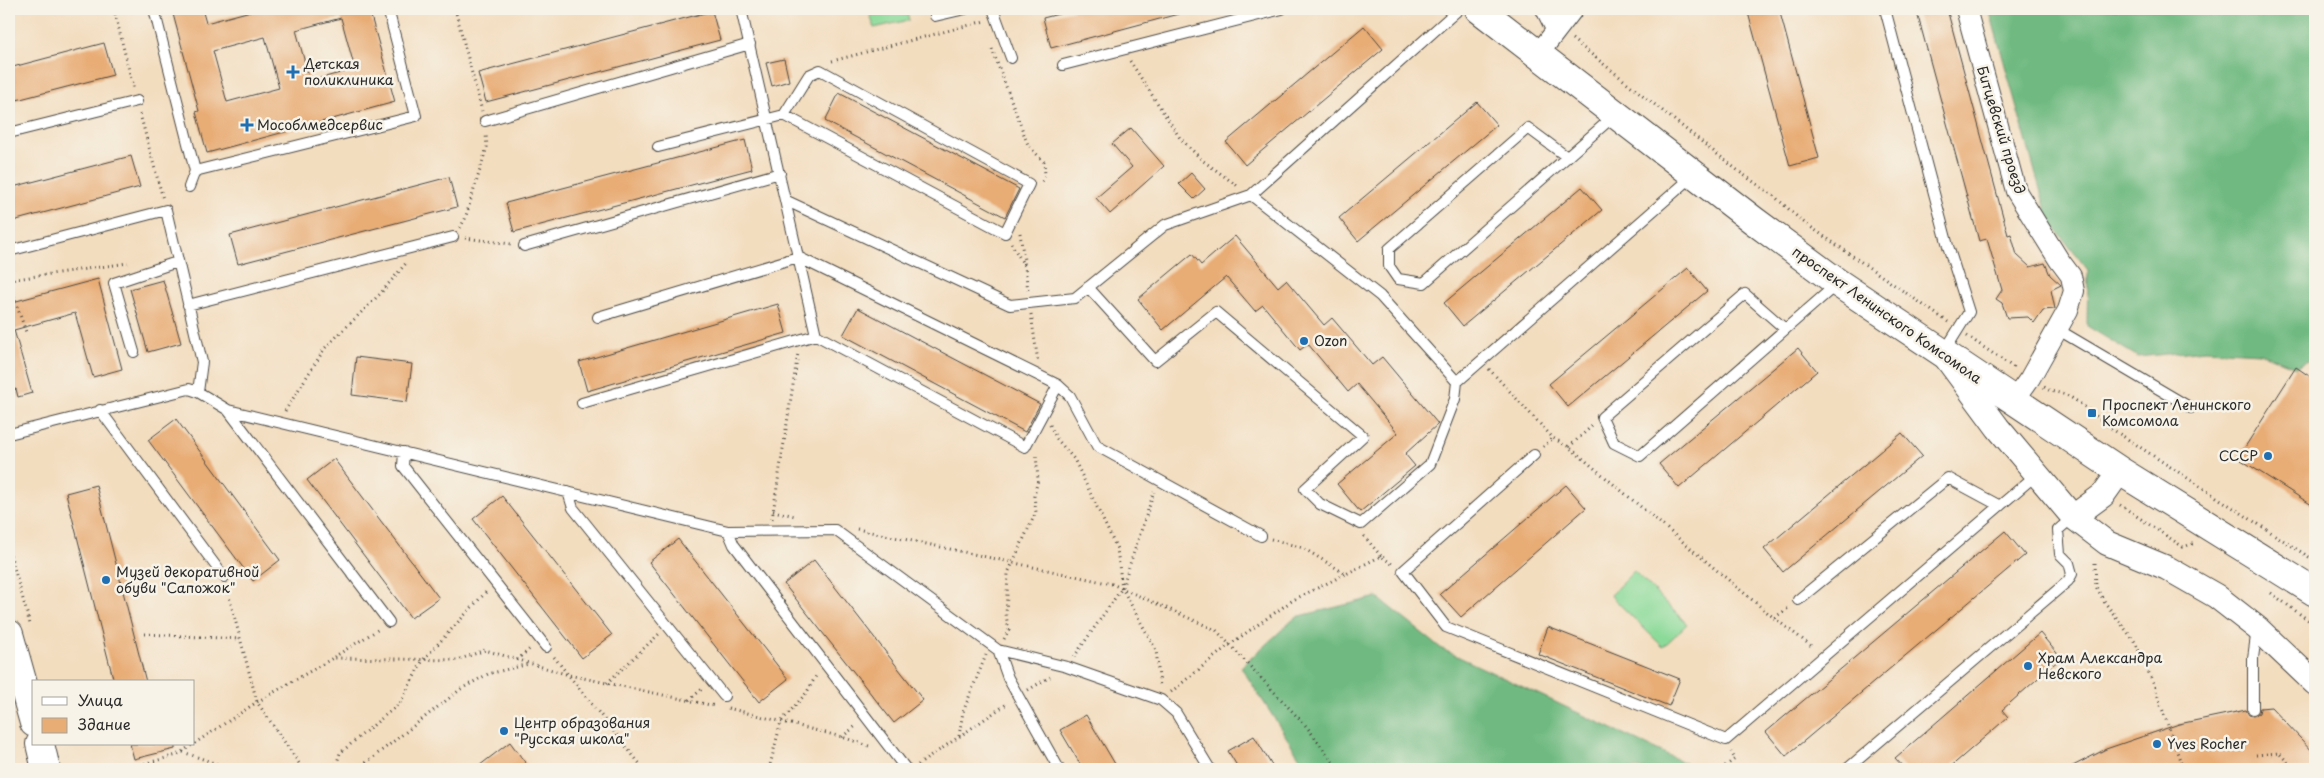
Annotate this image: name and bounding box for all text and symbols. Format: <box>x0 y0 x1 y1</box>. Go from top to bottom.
place label: Детская поликлиника <box>303 53 394 90</box>
street label: Битцевский проезд <box>1972 63 2031 196</box>
marker: Детская поликлиника <box>286 65 300 79</box>
place label: Мособлмедсервис <box>257 114 383 135</box>
marker: Мособлмедсервис <box>241 119 253 131</box>
street label: проспект Ленинского Комсомола <box>1788 241 1987 389</box>
place label: Ozon <box>1314 330 1347 351</box>
marker: Ozon <box>1298 335 1310 347</box>
place label: Проспект Ленинского Комсомола <box>2102 394 2251 431</box>
marker: Проспект Ленинского Комсомола <box>2086 407 2098 419</box>
place label: СССР <box>2219 445 2258 466</box>
marker: СССР <box>2262 450 2274 462</box>
place label: Музей декоративной обуви "Сапожок" <box>116 561 260 598</box>
marker: Музей декоративной обуви "Сапожок" <box>100 574 112 586</box>
place label: Храм Александра Невского <box>2038 647 2163 684</box>
marker: Храм Александра Невского <box>2022 660 2034 672</box>
legend <box>32 680 195 746</box>
text: Улица <box>78 688 123 711</box>
text: Здание <box>78 712 131 735</box>
place label: Центр образования "Русская школа" <box>514 712 650 749</box>
marker: Центр образования "Русская школа" <box>498 725 510 737</box>
place label: Yves Rocher <box>2167 733 2247 754</box>
marker: Yves Rocher <box>2151 738 2163 750</box>

